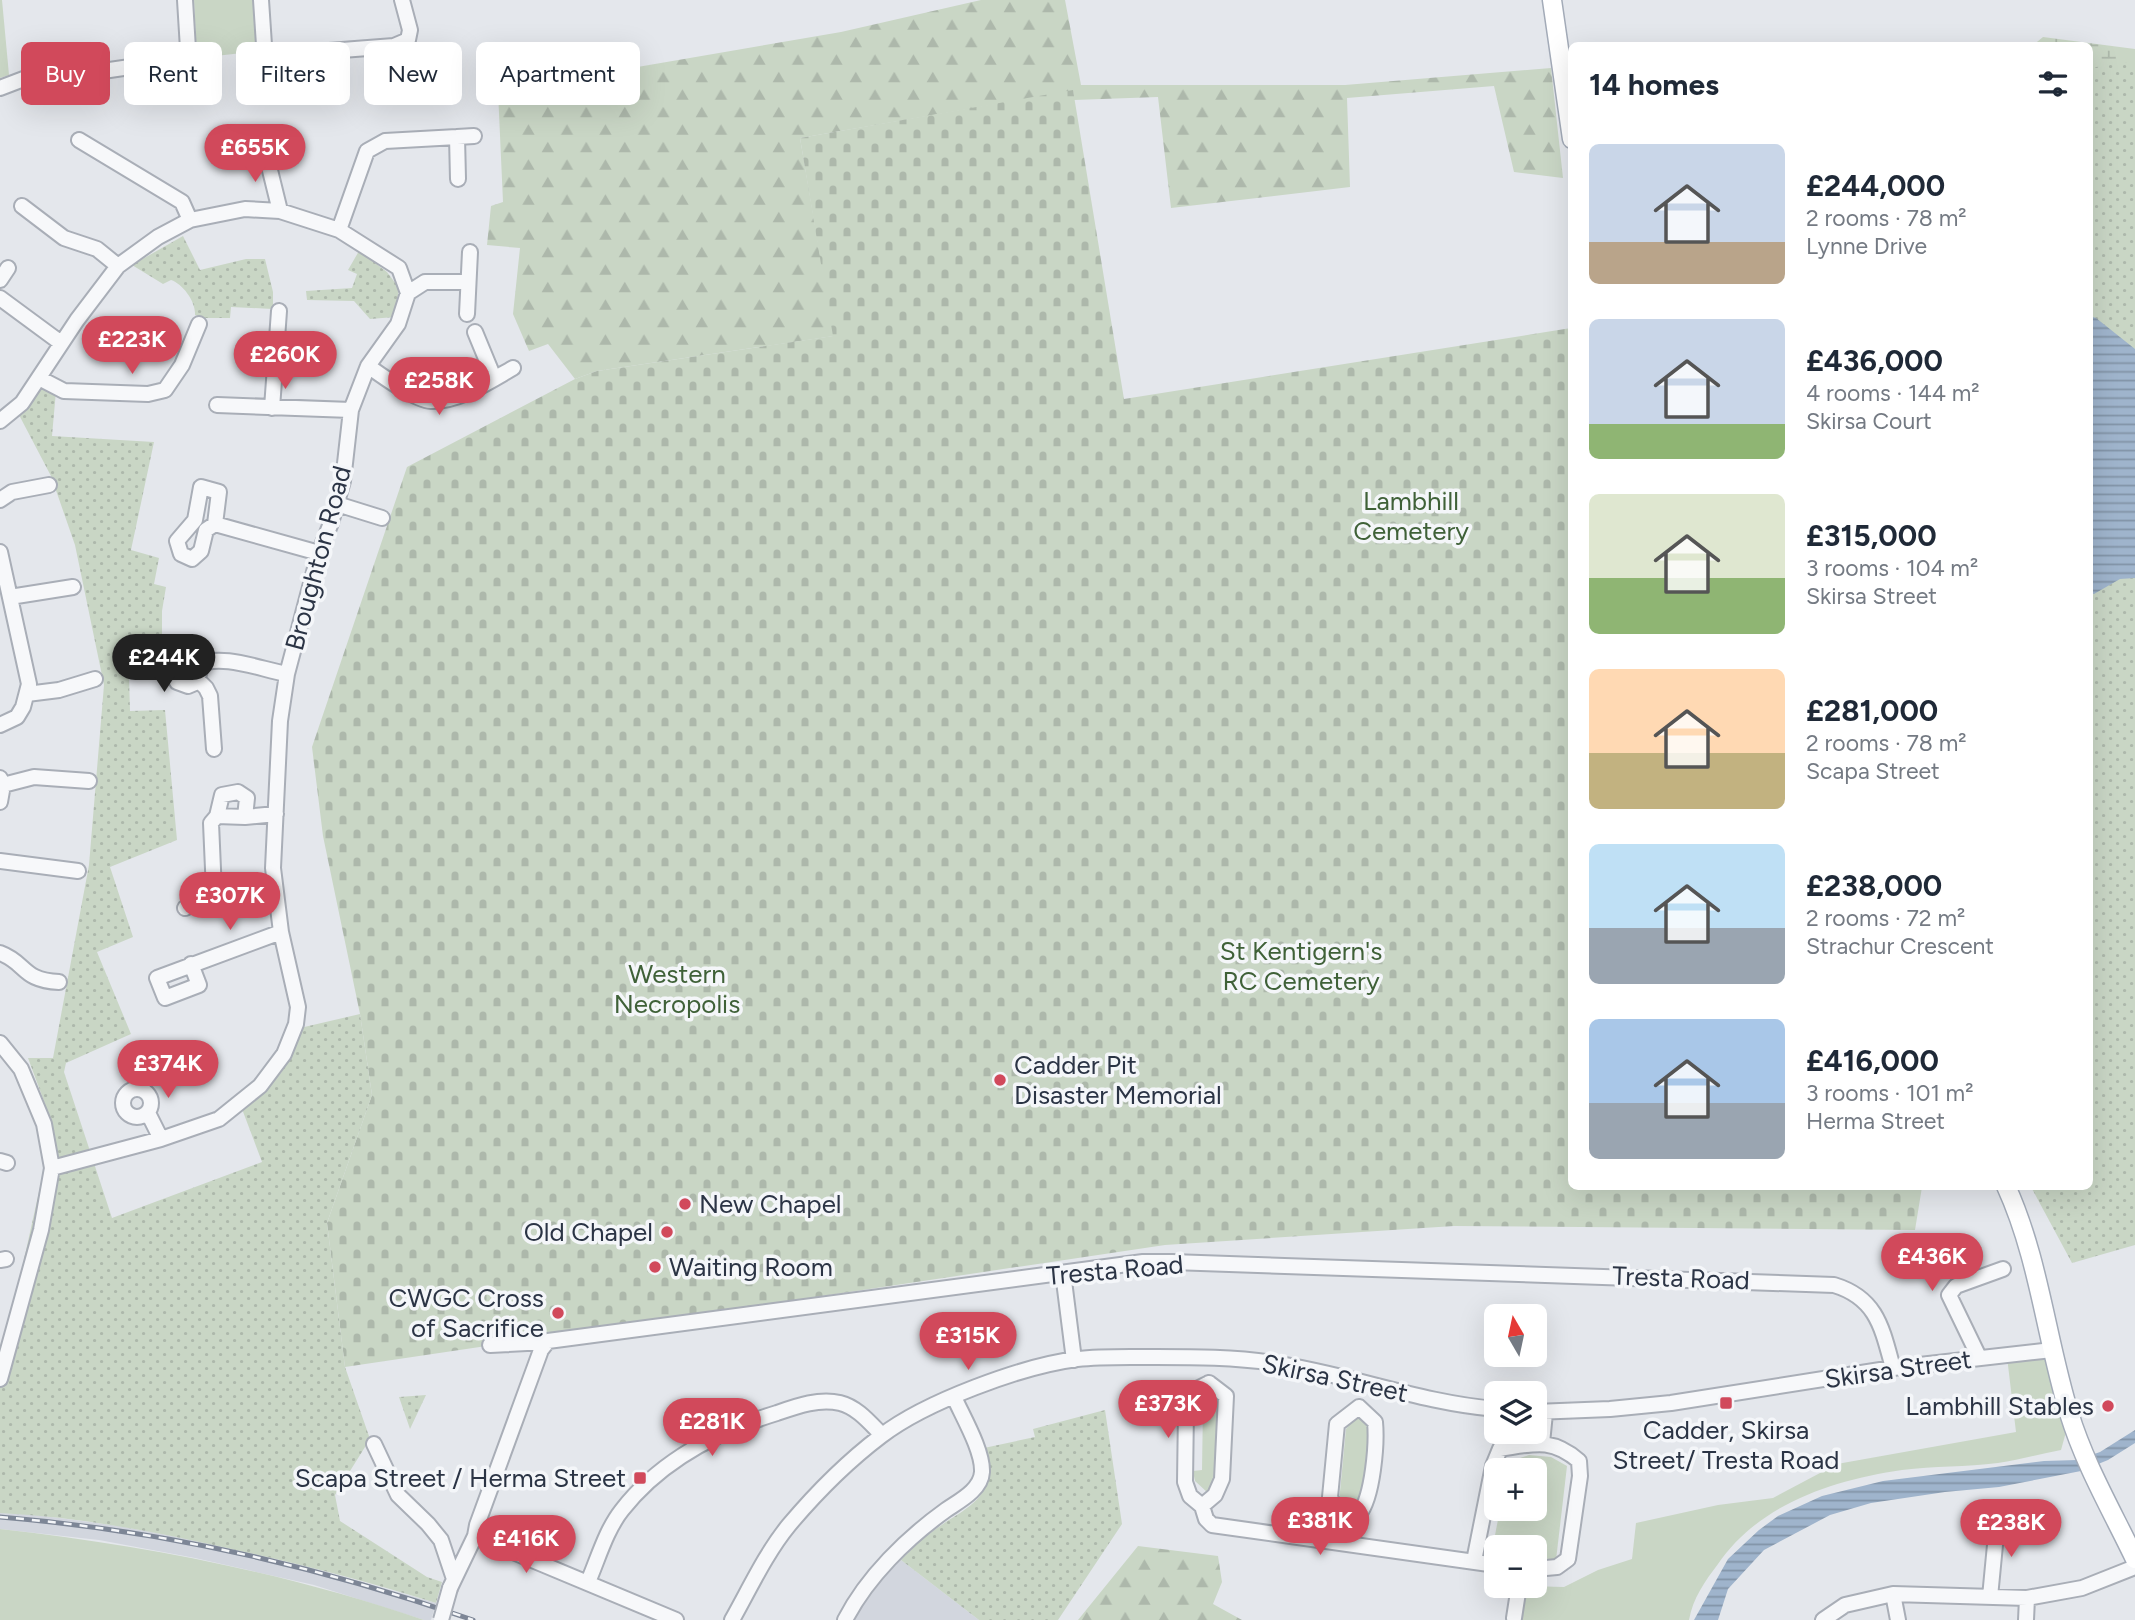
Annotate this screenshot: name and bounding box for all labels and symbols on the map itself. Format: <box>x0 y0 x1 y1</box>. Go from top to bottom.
pin: £655K <box>206 124 304 184</box>
pin: £223K <box>83 316 181 376</box>
pin: £260K <box>236 332 334 391</box>
pin: £258K <box>390 358 488 417</box>
street label: Broughton Road <box>278 462 358 654</box>
park label: Lambhill Cemetery <box>1353 485 1469 547</box>
pin: £244K <box>115 634 213 694</box>
pin: £307K <box>181 872 279 932</box>
park label: St Kentigern's RC Cemetery <box>1220 935 1382 997</box>
park label: Western Necropolis <box>614 958 740 1020</box>
pin: £374K <box>119 1040 217 1100</box>
place label: Cadder Pit Disaster Memorial <box>1014 1049 1222 1111</box>
marker: Cadder Pit Disaster Memorial <box>992 1072 1008 1088</box>
place label: New Chapel <box>699 1188 842 1220</box>
marker: New Chapel <box>677 1196 693 1212</box>
place label: Old Chapel <box>524 1216 653 1248</box>
marker: Old Chapel <box>659 1224 675 1240</box>
pin: £436K <box>1883 1234 1981 1293</box>
street label: Tresta Road <box>1045 1248 1185 1292</box>
place label: Waiting Room <box>669 1251 833 1283</box>
marker: Waiting Room <box>647 1259 663 1275</box>
street label: Tresta Road <box>1612 1260 1750 1296</box>
place label: CWGC Cross of Sacrifice <box>389 1282 544 1344</box>
north arrow <box>1484 1304 1547 1367</box>
marker: CWGC Cross of Sacrifice <box>550 1305 566 1321</box>
pin: £315K <box>919 1312 1017 1372</box>
street label: Skirsa Street <box>1822 1343 1974 1395</box>
street label: Skirsa Street <box>1259 1347 1411 1409</box>
pin: £373K <box>1119 1380 1217 1440</box>
place label: Lambhill Stables <box>1905 1390 2094 1422</box>
marker: Cadder, Skirsa Street/ Tresta Road <box>1718 1395 1734 1411</box>
pin: £281K <box>663 1398 761 1458</box>
marker: Lambhill Stables <box>2100 1398 2116 1414</box>
place label: Cadder, Skirsa Street/ Tresta Road <box>1613 1414 1839 1476</box>
place label: Scapa Street / Herma Street <box>295 1462 626 1494</box>
marker: Scapa Street / Herma Street <box>632 1470 648 1486</box>
pin: £381K <box>1271 1498 1369 1557</box>
pin: £238K <box>1962 1500 2060 1559</box>
pin: £416K <box>477 1516 575 1575</box>

